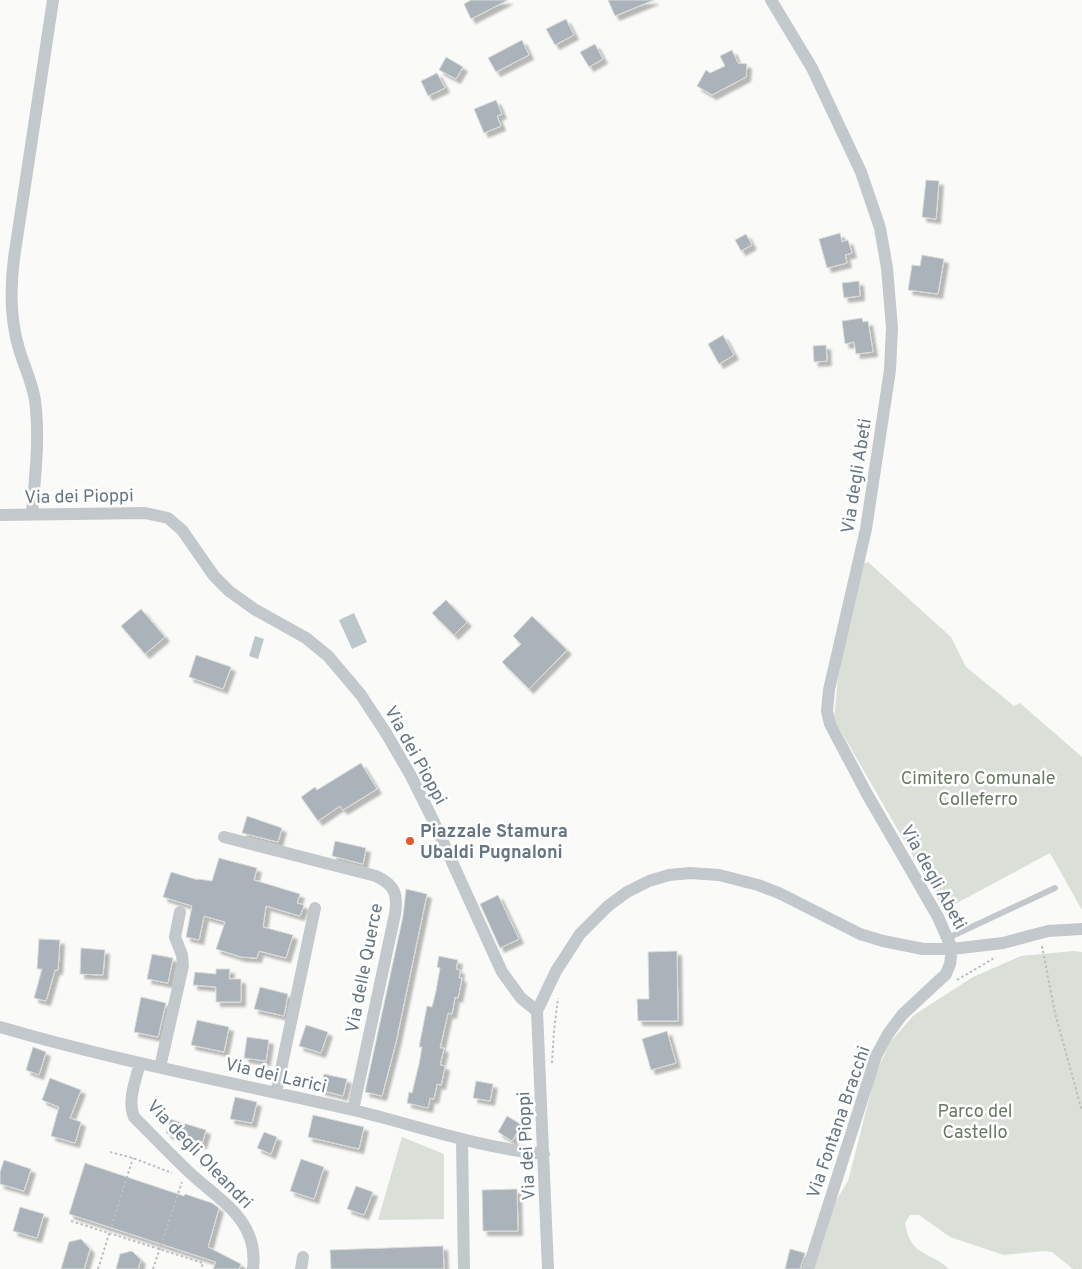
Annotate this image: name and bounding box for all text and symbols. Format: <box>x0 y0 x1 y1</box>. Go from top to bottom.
street label: Via degli Abeti <box>837 417 878 535</box>
street label: Via dei Pioppi <box>24 485 134 510</box>
street label: Via dei Pioppi <box>378 702 451 809</box>
park label: Cimitero Comunale Colleferro <box>901 768 1055 812</box>
place label: Piazzale Stamura Ubaldi Pugnaloni <box>420 821 568 865</box>
street label: Via degli Abeti <box>894 821 971 934</box>
marker: Piazzale Stamura Ubaldi Pugnaloni <box>404 835 416 847</box>
street label: Via delle Querce <box>342 902 389 1035</box>
street label: Via Fontana Bracchi <box>803 1043 876 1202</box>
street label: Via dei Larici <box>223 1054 329 1099</box>
street label: Via dei Pioppi <box>513 1091 542 1201</box>
street label: Via degli Oleandri <box>141 1096 257 1214</box>
park label: Parco del Castello <box>937 1101 1013 1145</box>

